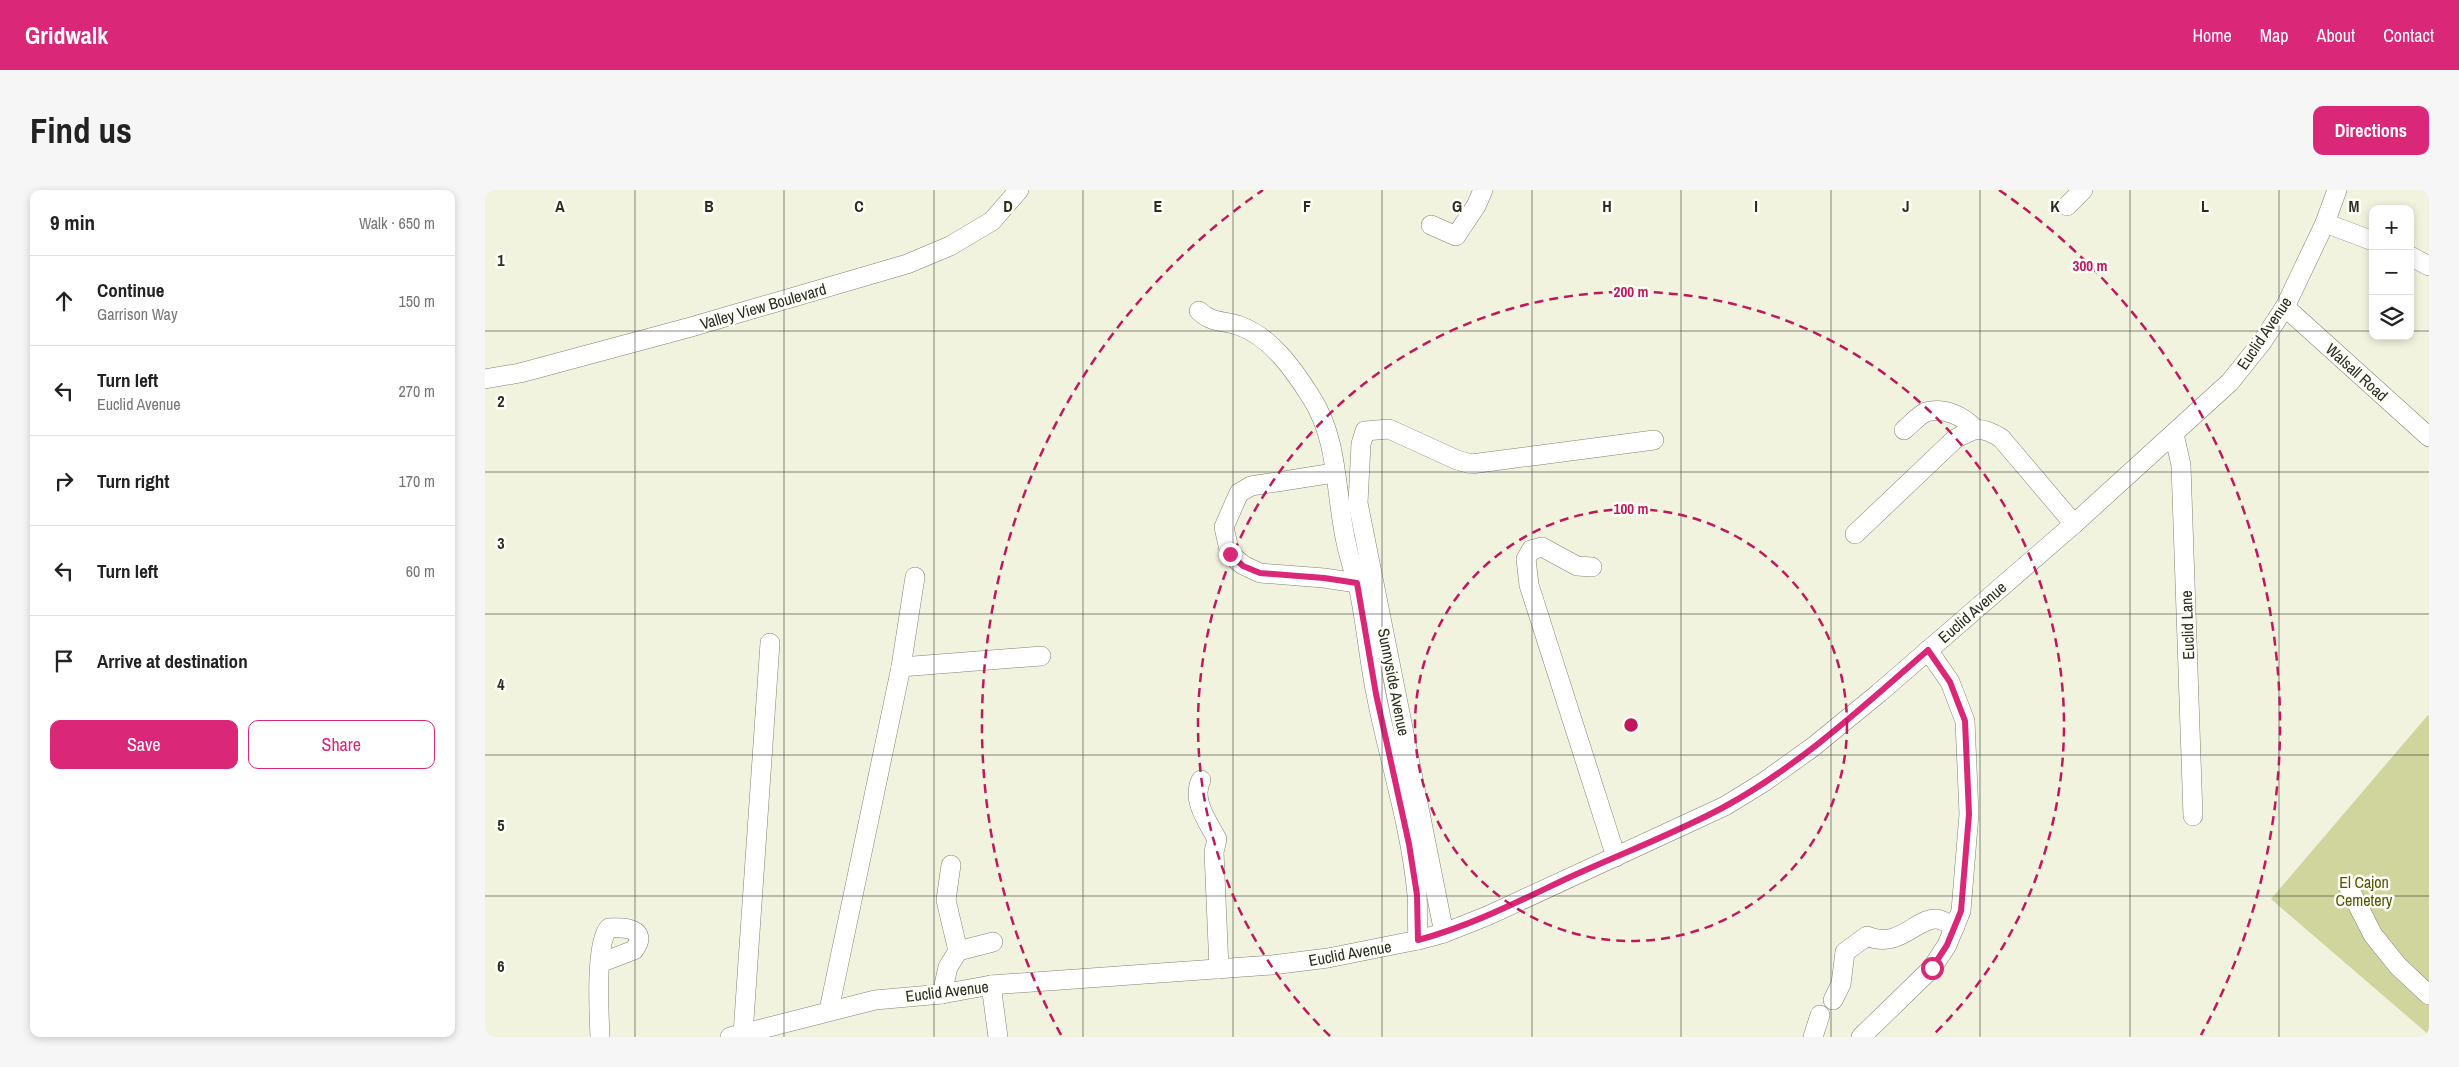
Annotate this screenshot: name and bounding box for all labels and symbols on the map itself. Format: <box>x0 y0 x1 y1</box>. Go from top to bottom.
text: A <box>555 195 565 217</box>
text: B <box>704 195 714 217</box>
text: C <box>854 195 864 217</box>
text: D <box>1003 195 1013 217</box>
text: E <box>1154 195 1163 217</box>
text: F <box>1303 195 1311 217</box>
text: G <box>1452 195 1462 217</box>
text: H <box>1602 195 1612 217</box>
text: I <box>1754 195 1758 217</box>
text: J <box>1902 195 1910 217</box>
text: K <box>2050 195 2060 217</box>
text: L <box>2201 195 2209 217</box>
text: M <box>2349 195 2360 217</box>
text: 1 <box>497 249 505 271</box>
text: 300 m <box>2073 255 2107 276</box>
street label: Valley View Boulevard <box>697 277 829 335</box>
text: 200 m <box>1614 281 1648 302</box>
street label: Euclid Avenue <box>2231 292 2297 374</box>
street label: Walsall Road <box>2321 338 2393 406</box>
text: 2 <box>497 390 505 412</box>
text: 100 m <box>1614 498 1648 519</box>
text: 3 <box>497 532 505 554</box>
route end <box>1219 543 1242 566</box>
street label: Euclid Avenue <box>1933 576 2011 648</box>
street label: Euclid Lane <box>2175 590 2199 660</box>
street label: Sunnyside Avenue <box>1373 626 1415 738</box>
text: 4 <box>497 673 505 695</box>
centre of rings <box>1622 716 1640 734</box>
text: 5 <box>497 814 505 836</box>
park label: El Cajon Cemetery <box>2336 871 2393 911</box>
street label: Euclid Avenue <box>1307 935 1393 971</box>
text: 6 <box>497 955 505 977</box>
route start <box>1921 957 1944 980</box>
street label: Euclid Avenue <box>904 975 990 1007</box>

